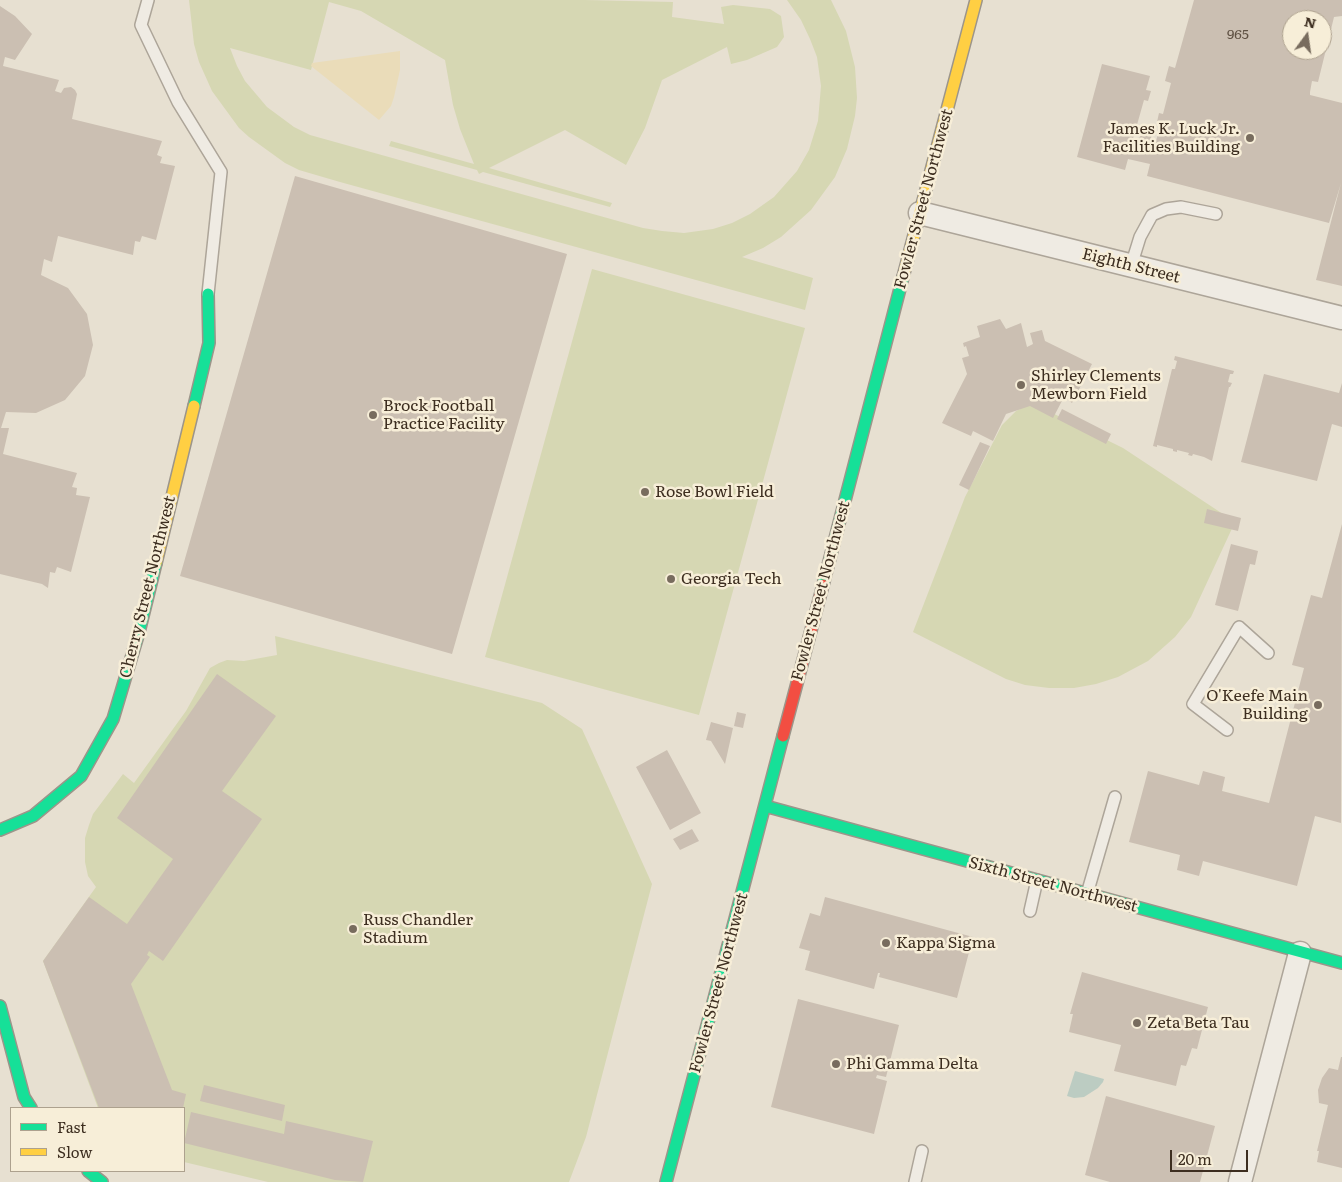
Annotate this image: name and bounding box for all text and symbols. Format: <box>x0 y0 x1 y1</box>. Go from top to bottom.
north arrow <box>1282 10 1332 60</box>
text: N <box>1302 10 1319 33</box>
house number: 965 <box>1227 27 1249 43</box>
street label: Fowler Street Northwest <box>891 107 957 291</box>
place label: James K. Luck Jr. Facilities Building <box>1103 119 1240 157</box>
marker: James K. Luck Jr. Facilities Building <box>1244 132 1256 144</box>
street label: Eighth Street <box>1080 245 1182 287</box>
place label: Shirley Clements Mewborn Field <box>1031 366 1161 404</box>
marker: Shirley Clements Mewborn Field <box>1015 379 1027 391</box>
place label: Brock Football Practice Facility <box>383 396 505 434</box>
marker: Brock Football Practice Facility <box>367 409 379 421</box>
place label: Rose Bowl Field <box>655 482 774 502</box>
marker: Rose Bowl Field <box>639 486 651 498</box>
street label: Cherry Street Northwest <box>116 494 180 680</box>
street label: Fowler Street Northwest <box>788 499 854 683</box>
place label: Georgia Tech <box>681 569 782 589</box>
marker: Georgia Tech <box>665 573 677 585</box>
place label: O'Keefe Main Building <box>1206 686 1308 724</box>
marker: O'Keefe Main Building <box>1312 699 1324 711</box>
street label: Sixth Street Northwest <box>966 853 1140 917</box>
street label: Fowler Street Northwest <box>686 891 752 1075</box>
place label: Russ Chandler Stadium <box>363 910 473 948</box>
marker: Russ Chandler Stadium <box>347 923 359 935</box>
place label: Kappa Sigma <box>896 933 996 953</box>
marker: Kappa Sigma <box>880 937 892 949</box>
place label: Zeta Beta Tau <box>1147 1013 1250 1033</box>
marker: Zeta Beta Tau <box>1131 1017 1143 1029</box>
place label: Phi Gamma Delta <box>846 1054 978 1074</box>
marker: Phi Gamma Delta <box>830 1058 842 1070</box>
legend <box>10 1107 185 1172</box>
text: Fast <box>57 1115 86 1138</box>
text: Slow <box>57 1140 92 1163</box>
scale bar <box>1172 1140 1250 1172</box>
text: 20 m <box>1178 1147 1212 1170</box>

